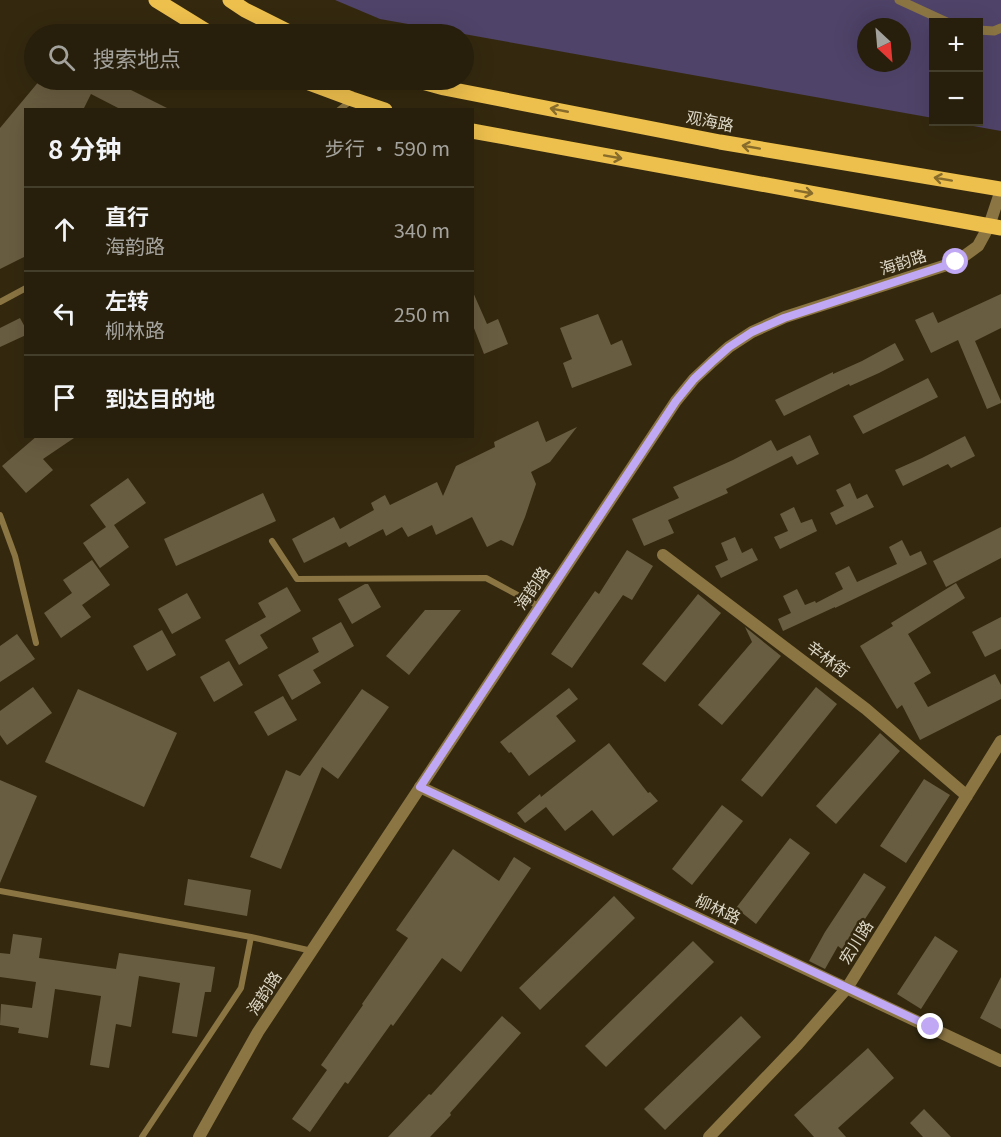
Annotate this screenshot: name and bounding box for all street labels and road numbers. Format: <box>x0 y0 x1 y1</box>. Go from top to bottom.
street label: 观海路 <box>684 104 736 136</box>
street label: 海韵路 <box>876 242 929 280</box>
street label: 海韵路 <box>508 561 555 614</box>
street label: 辛林街 <box>802 634 855 682</box>
street label: 柳林路 <box>692 887 745 929</box>
street label: 宏川路 <box>832 915 878 968</box>
street label: 海韵路 <box>240 966 286 1019</box>

